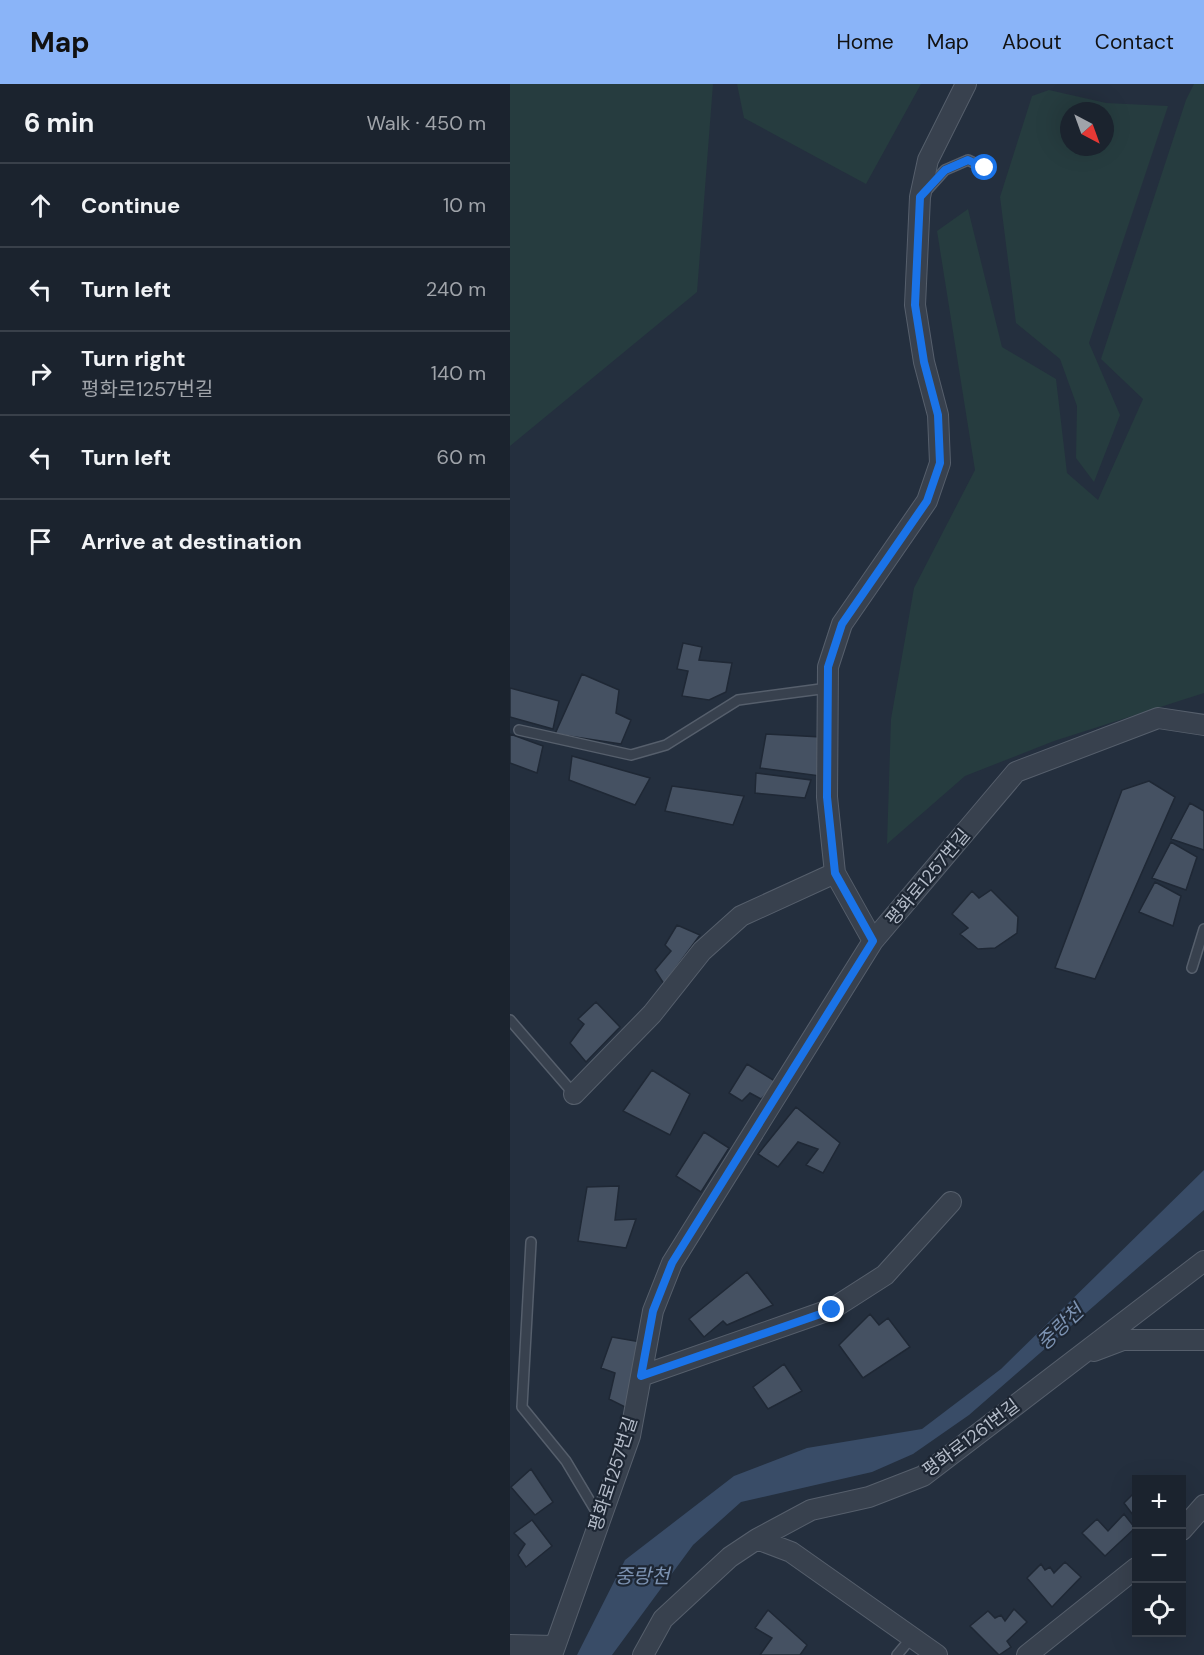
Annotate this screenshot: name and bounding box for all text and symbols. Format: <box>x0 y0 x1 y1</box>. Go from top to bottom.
text: Map <box>30 24 90 61</box>
text: Home <box>836 28 894 56</box>
text: Map <box>927 28 969 56</box>
text: About <box>1002 28 1062 56</box>
text: Contact <box>1095 28 1174 56</box>
north arrow <box>1060 102 1114 156</box>
text: 6 min <box>24 106 94 140</box>
text: Walk · 450 m <box>366 110 486 136</box>
route start <box>971 154 997 180</box>
icon: ahead <box>24 189 57 222</box>
text: Continue <box>81 191 180 220</box>
text: 10 m <box>443 192 486 218</box>
icon: left <box>24 273 57 306</box>
text: Turn left <box>81 275 171 304</box>
text: 240 m <box>426 276 486 302</box>
text: Turn right <box>81 344 186 373</box>
icon: right <box>24 357 57 390</box>
text: 140 m <box>431 360 486 386</box>
text: 평화로1257번길 <box>81 376 213 402</box>
icon: left <box>24 441 57 474</box>
text: Turn left <box>81 443 171 472</box>
text: 60 m <box>437 444 486 470</box>
icon: arrive <box>24 525 57 558</box>
text: Arrive at destination <box>81 527 302 556</box>
street label: 평화로1257번길 <box>881 824 975 930</box>
route end <box>818 1296 844 1322</box>
water label: 중랑천 <box>1031 1297 1091 1356</box>
street label: 평화로1261번길 <box>918 1394 1024 1482</box>
street label: 평화로1257번길 <box>583 1414 643 1534</box>
map controls <box>1132 1475 1186 1637</box>
button: + <box>1132 1475 1186 1529</box>
button: − <box>1132 1529 1186 1583</box>
water label: 중랑천 <box>614 1563 672 1589</box>
button: locate <box>1132 1583 1186 1637</box>

